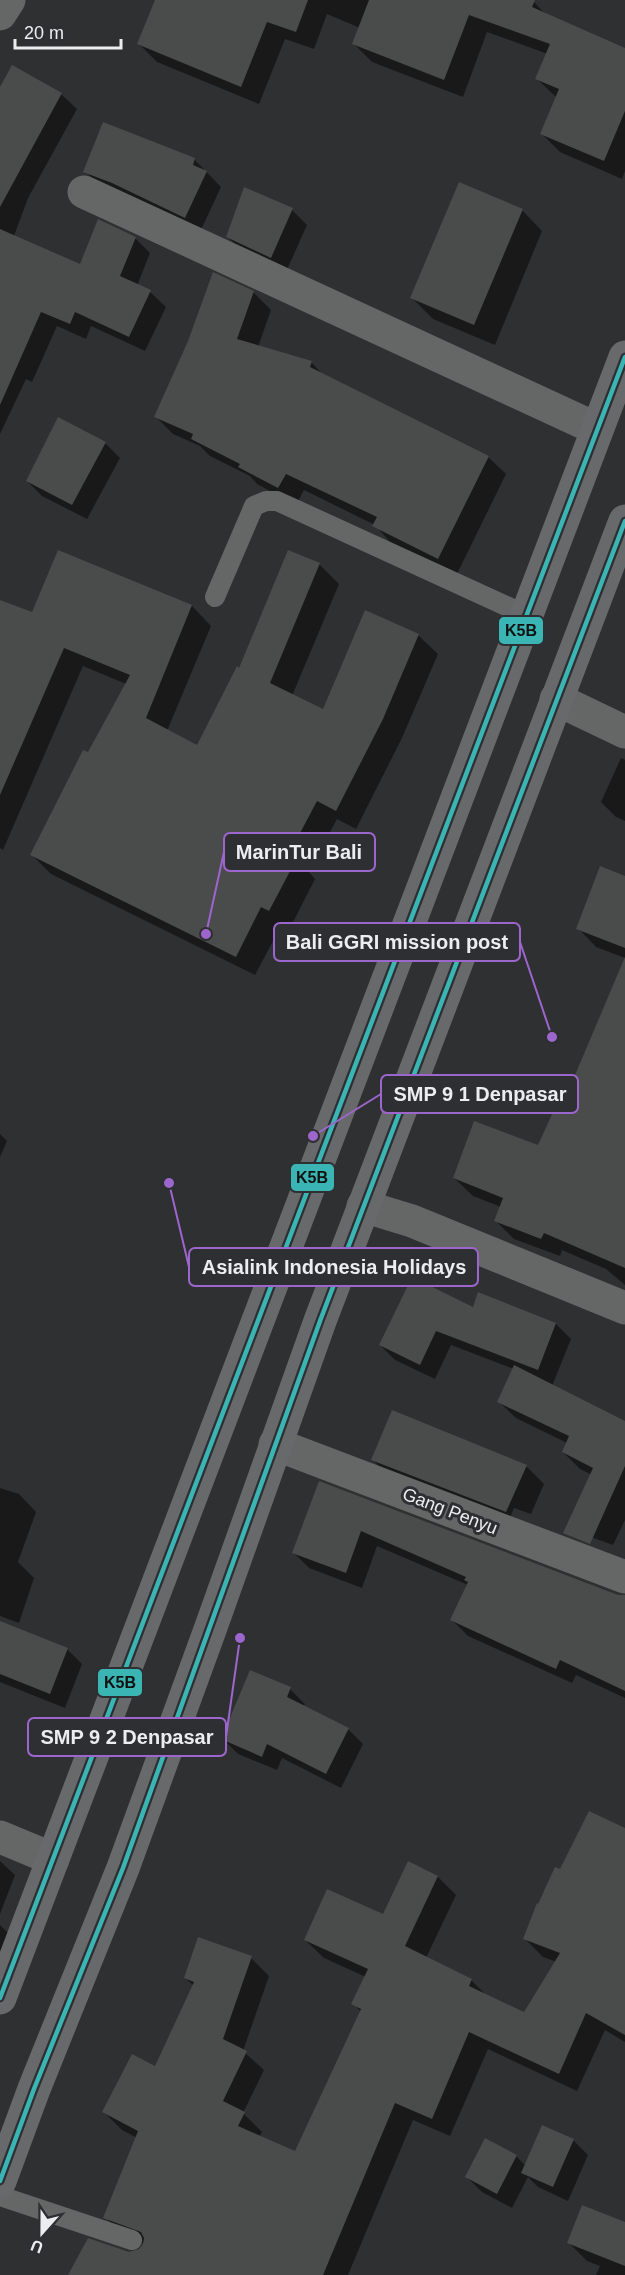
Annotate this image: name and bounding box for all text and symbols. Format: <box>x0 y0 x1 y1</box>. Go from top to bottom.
scale bar <box>15 12 122 50</box>
text: 20 m <box>24 23 64 43</box>
line badge: K5B <box>498 616 544 645</box>
text: K5B <box>505 622 537 639</box>
callout: MarinTur Bali <box>224 833 375 871</box>
text: MarinTur Bali <box>236 841 362 863</box>
callout: Bali GGRI mission post <box>274 923 520 961</box>
text: Bali GGRI mission post <box>286 931 508 953</box>
callout: SMP 9 1 Denpasar <box>381 1075 578 1113</box>
text: SMP 9 1 Denpasar <box>393 1083 567 1105</box>
line badge: K5B <box>290 1163 335 1192</box>
text: K5B <box>296 1169 328 1186</box>
callout: Asialink Indonesia Holidays <box>189 1248 478 1286</box>
text: Asialink Indonesia Holidays <box>202 1256 466 1278</box>
street label: Gang Penyu <box>400 1484 500 1538</box>
line badge: K5B <box>97 1668 143 1697</box>
text: K5B <box>104 1674 136 1691</box>
callout: SMP 9 2 Denpasar <box>28 1718 226 1756</box>
text: SMP 9 2 Denpasar <box>40 1726 214 1748</box>
north arrow <box>12 2203 72 2263</box>
text: U <box>28 2237 45 2257</box>

